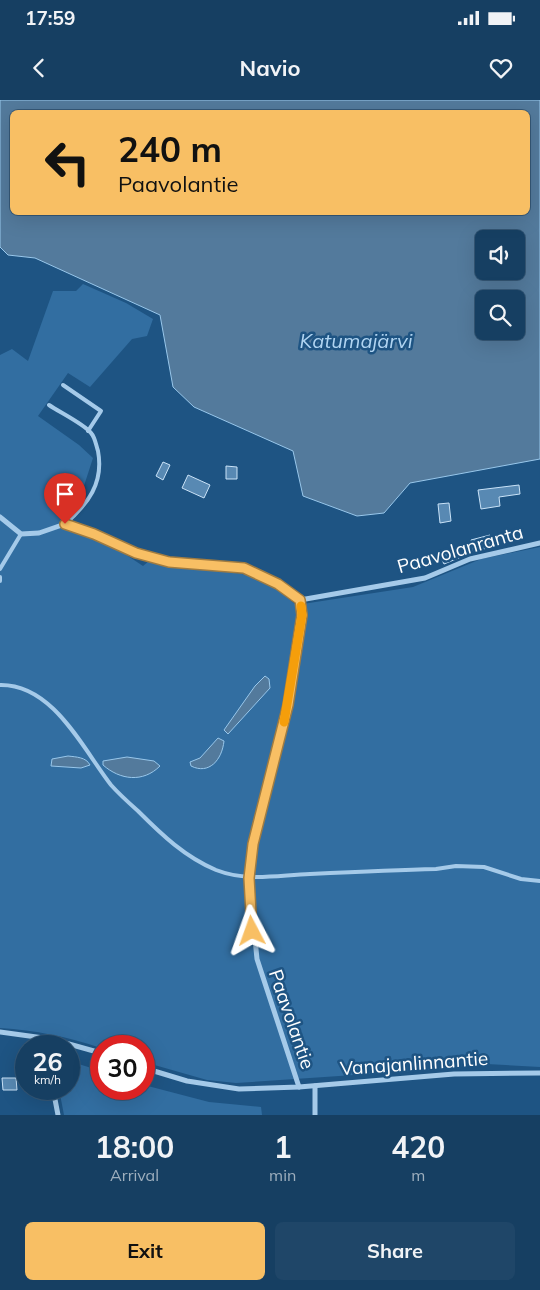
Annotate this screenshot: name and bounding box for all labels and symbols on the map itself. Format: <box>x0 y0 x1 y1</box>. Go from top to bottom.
water label: Katumajärvi <box>300 328 413 353</box>
pin <box>44 473 86 524</box>
street label: Paavolanranta <box>394 520 526 578</box>
position arrow <box>225 904 277 956</box>
street label: Paavolantie <box>264 966 320 1072</box>
speed limit sign: 30 <box>90 1035 155 1100</box>
street label: Vanajanlinnantie <box>339 1046 489 1080</box>

